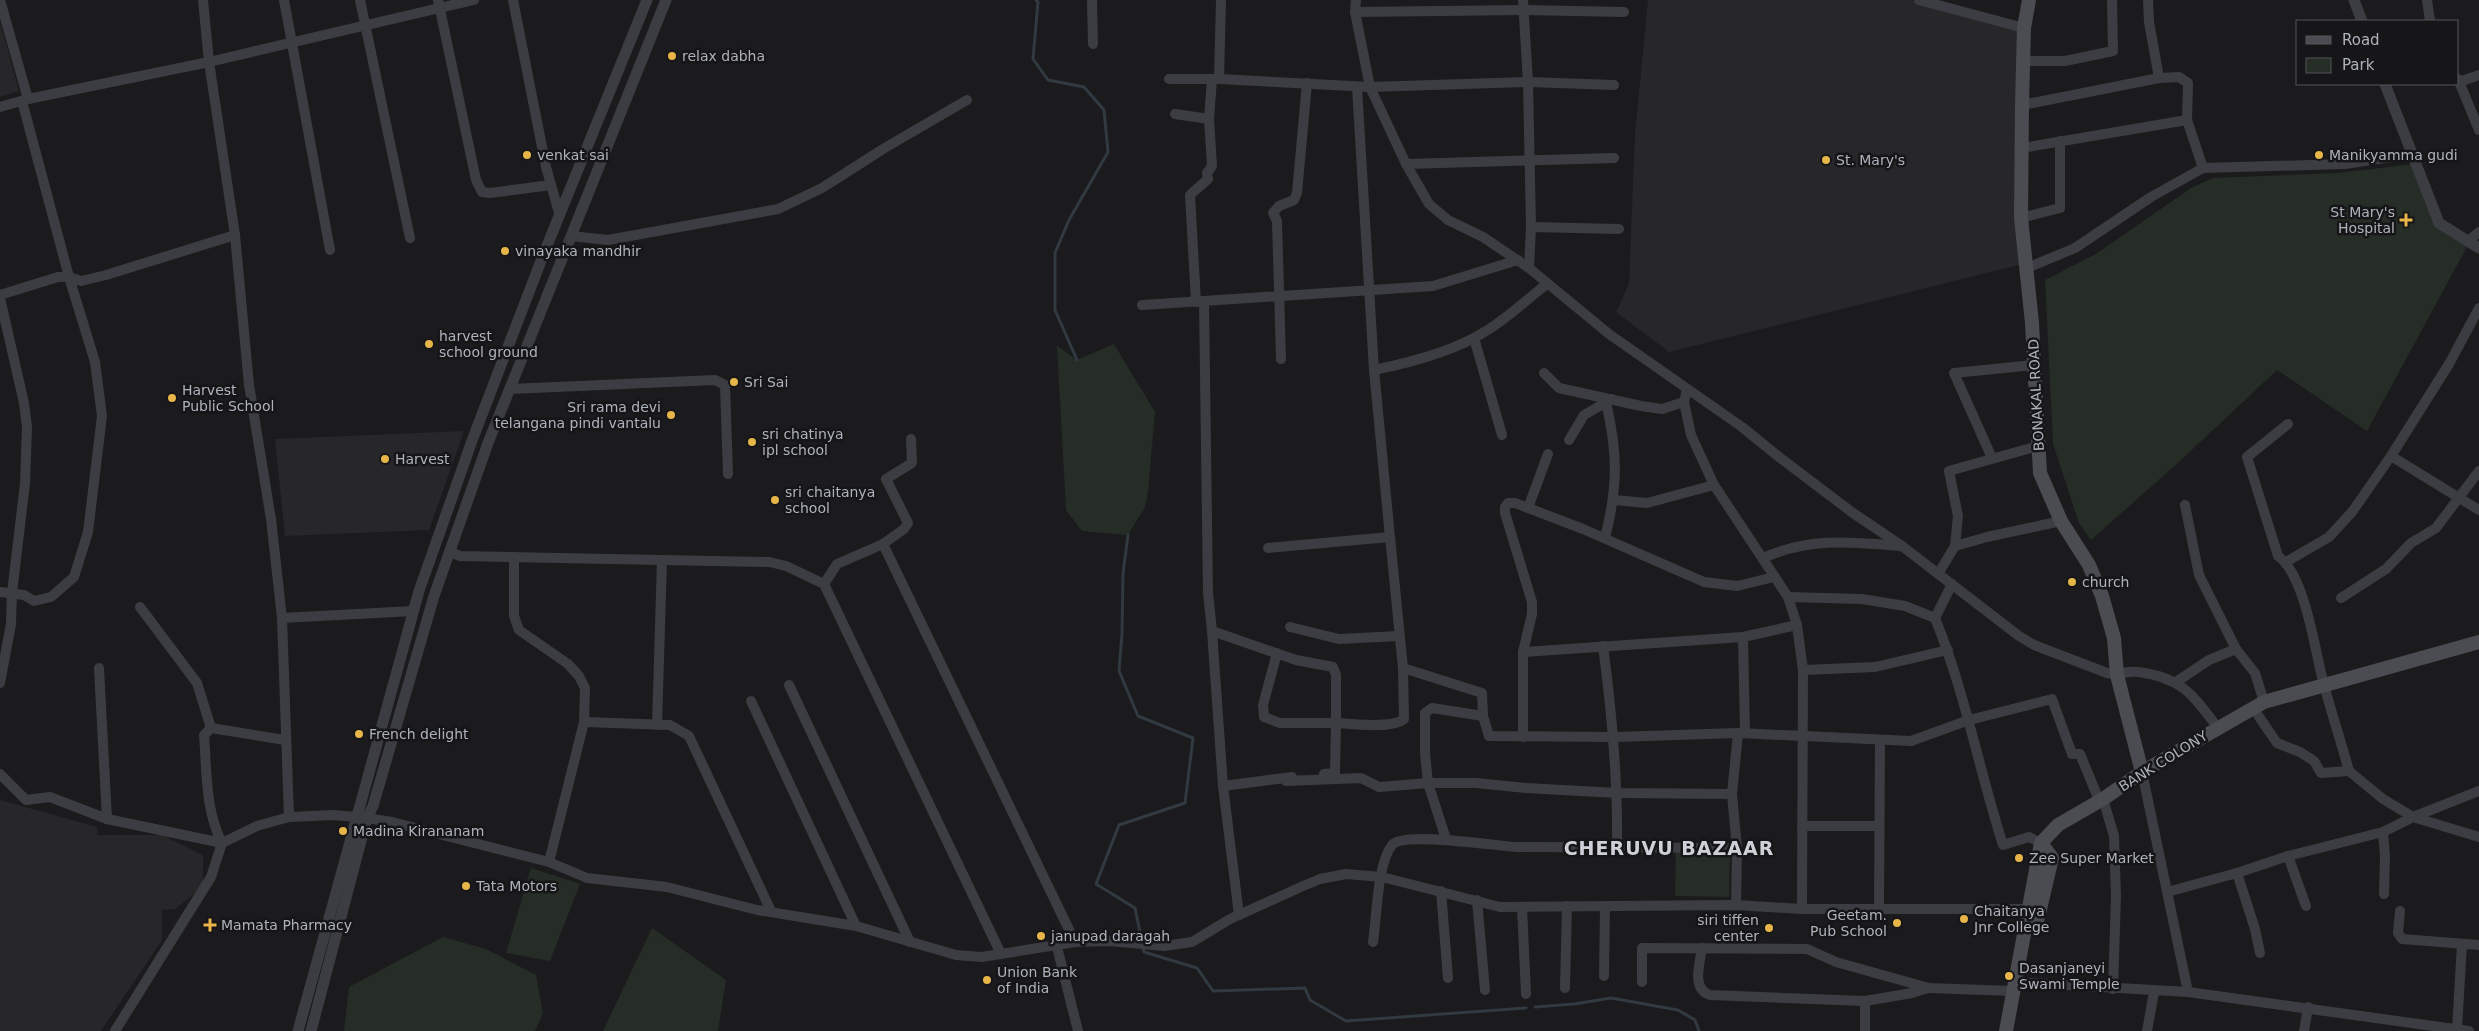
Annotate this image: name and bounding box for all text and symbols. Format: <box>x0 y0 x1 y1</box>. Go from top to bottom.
legend <box>2296 20 2459 85</box>
text: Road <box>2342 31 2380 49</box>
place label: relax dabha <box>682 48 765 64</box>
marker: relax dabha <box>666 50 678 62</box>
text: Park <box>2342 56 2375 74</box>
place label: venkat sai <box>537 147 609 163</box>
place label: Manikyamma gudi <box>2329 147 2458 163</box>
marker: venkat sai <box>521 149 533 161</box>
marker: Manikyamma gudi <box>2313 149 2325 161</box>
place label: St. Mary's <box>1836 152 1905 168</box>
marker: St. Mary's <box>1820 154 1832 166</box>
place label: St Mary's Hospital <box>2330 204 2395 236</box>
marker: St Mary's Hospital <box>2399 213 2413 227</box>
place label: vinayaka mandhir <box>515 243 641 259</box>
marker: vinayaka mandhir <box>499 245 511 257</box>
place label: harvest school ground <box>439 328 538 360</box>
marker: harvest school ground <box>423 338 435 350</box>
street label: BONAKAL ROAD <box>2025 339 2047 451</box>
place label: Sri Sai <box>744 374 788 390</box>
marker: Sri Sai <box>728 376 740 388</box>
place label: Harvest Public School <box>182 382 274 414</box>
marker: Harvest Public School <box>166 392 178 404</box>
place label: Sri rama devi telangana pindi vantalu <box>495 399 661 431</box>
marker: Sri rama devi telangana pindi vantalu <box>665 409 677 421</box>
place label: sri chatinya ipl school <box>762 426 844 458</box>
marker: sri chatinya ipl school <box>746 436 758 448</box>
place label: Harvest <box>395 451 450 467</box>
marker: Harvest <box>379 453 391 465</box>
place label: sri chaitanya school <box>785 484 875 516</box>
marker: sri chaitanya school <box>769 494 781 506</box>
place label: church <box>2082 574 2129 590</box>
marker: church <box>2066 576 2078 588</box>
place label: French delight <box>369 726 469 742</box>
street label: BANK COLONY <box>2116 727 2211 795</box>
marker: French delight <box>353 728 365 740</box>
place label: Madina Kirananam <box>353 823 484 839</box>
marker: Madina Kirananam <box>337 825 349 837</box>
district label: CHERUVU BAZAAR <box>1564 837 1774 859</box>
place label: Zee Super Market <box>2029 850 2154 866</box>
marker: Zee Super Market <box>2013 852 2025 864</box>
place label: Tata Motors <box>475 878 557 894</box>
marker: Tata Motors <box>460 880 472 892</box>
place label: Chaitanya Jnr College <box>1973 903 2049 935</box>
place label: Geetam. Pub School <box>1810 907 1887 939</box>
place label: siri tiffen center <box>1697 912 1759 944</box>
marker: Chaitanya Jnr College <box>1958 913 1970 925</box>
place label: Mamata Pharmacy <box>221 917 352 933</box>
marker: Geetam. Pub School <box>1891 917 1903 929</box>
marker: Mamata Pharmacy <box>203 918 217 932</box>
marker: siri tiffen center <box>1763 922 1775 934</box>
place label: janupad daragah <box>1050 928 1170 944</box>
marker: janupad daragah <box>1035 930 1047 942</box>
place label: Dasanjaneyi Swami Temple <box>2019 960 2120 992</box>
place label: Union Bank of India <box>997 964 1078 996</box>
marker: Dasanjaneyi Swami Temple <box>2003 970 2015 982</box>
marker: Union Bank of India <box>981 974 993 986</box>

